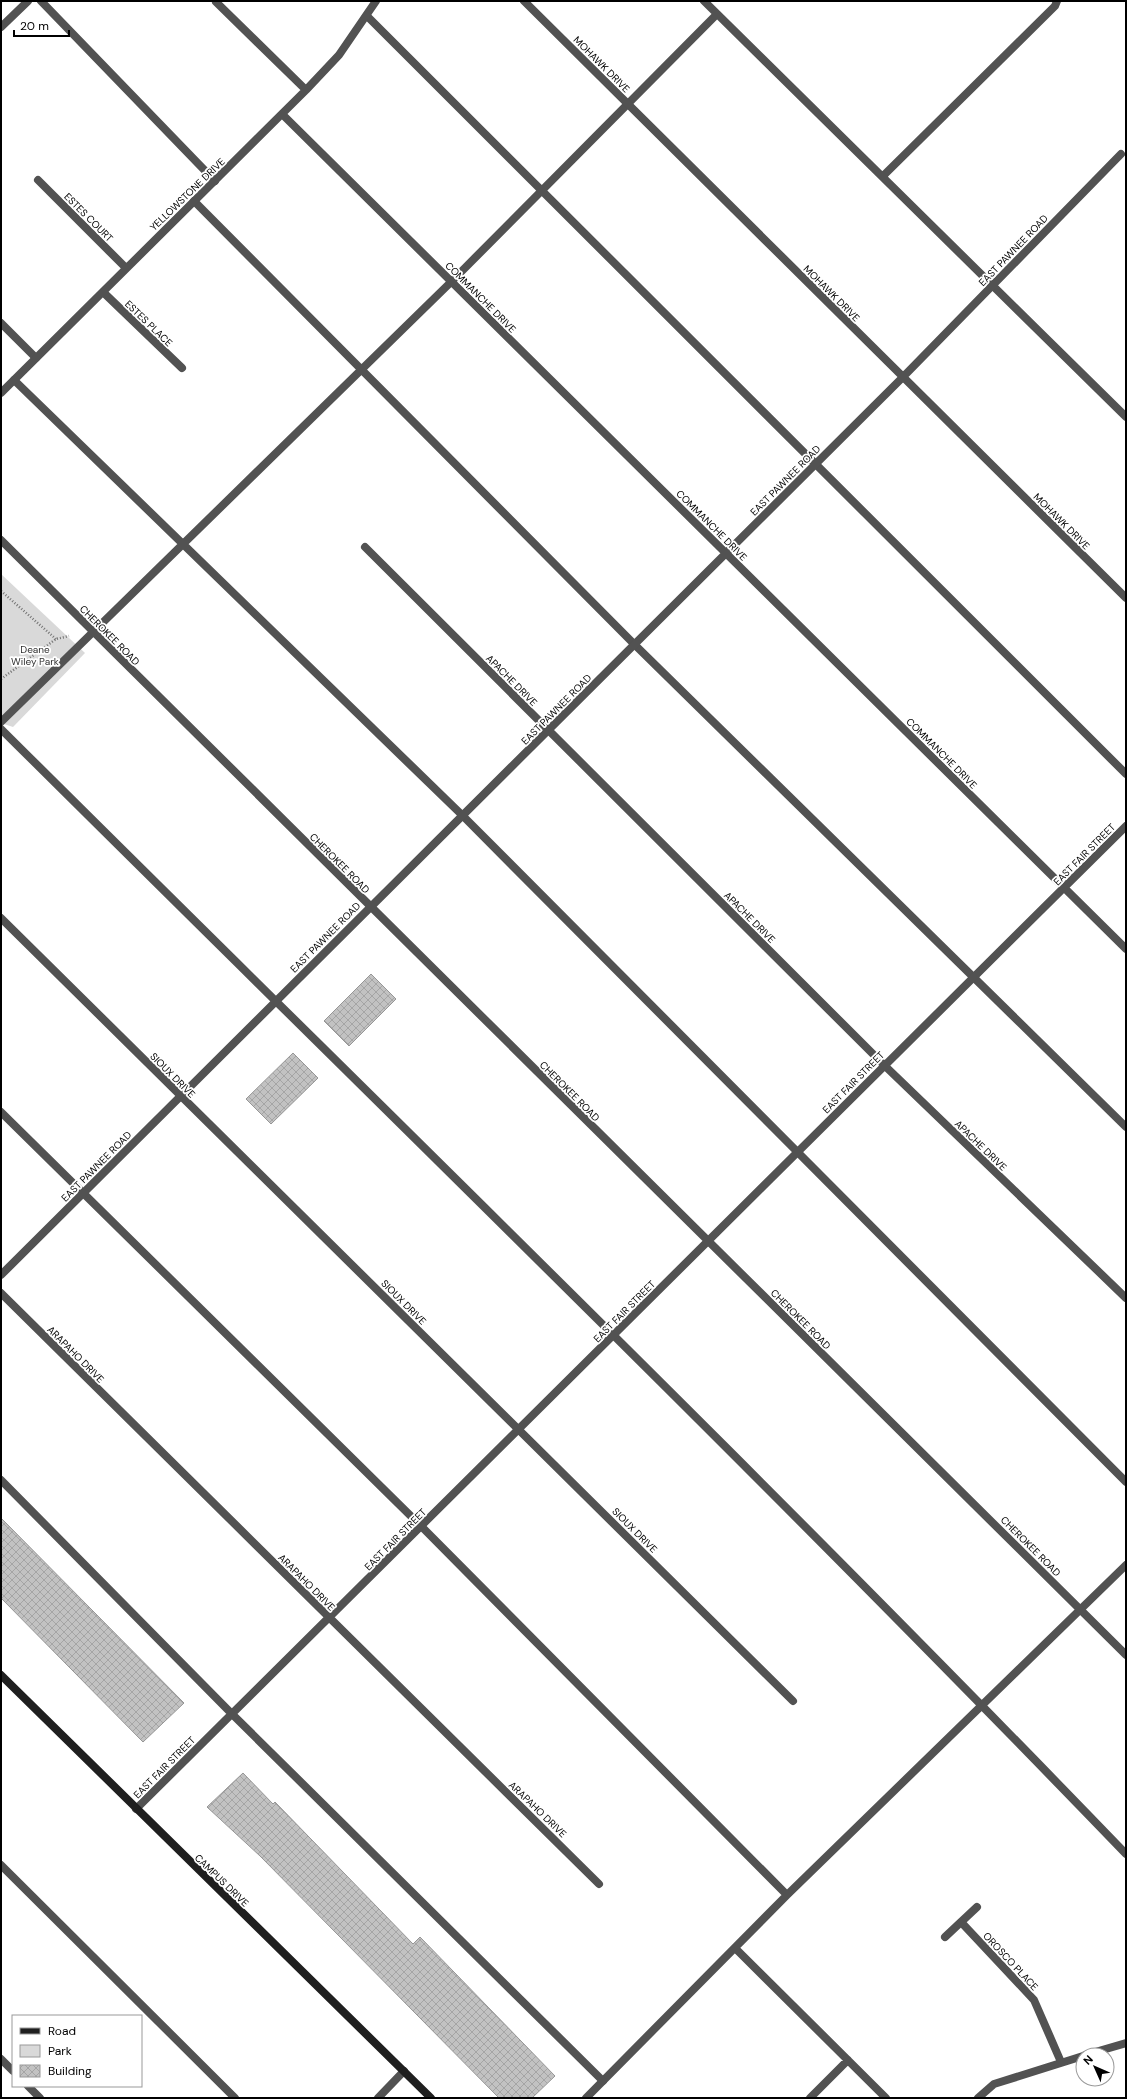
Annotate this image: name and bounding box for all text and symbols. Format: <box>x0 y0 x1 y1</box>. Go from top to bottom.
scale bar <box>14 12 69 38</box>
text: 20 m <box>20 18 49 34</box>
street label: MOHAWK DRIVE <box>571 33 633 96</box>
street label: YELLOWSTONE DRIVE <box>147 155 228 234</box>
street label: ESTES COURT <box>61 190 116 245</box>
street label: EAST PAWNEE ROAD <box>976 212 1051 289</box>
street label: COMMANCHE DRIVE <box>442 259 519 336</box>
street label: MOHAWK DRIVE <box>801 262 863 325</box>
street label: ESTES PLACE <box>122 297 175 350</box>
street label: EAST PAWNEE ROAD <box>747 442 823 518</box>
street label: COMMANCHE DRIVE <box>673 487 750 564</box>
street label: MOHAWK DRIVE <box>1031 490 1093 553</box>
street label: CHEROKEE ROAD <box>77 603 143 668</box>
park label: Deane Wiley Park <box>11 643 59 668</box>
street label: APACHE DRIVE <box>483 652 540 709</box>
street label: EAST PAWNEE ROAD <box>518 671 594 747</box>
street label: COMMANCHE DRIVE <box>903 715 980 792</box>
street label: EAST FAIR STREET <box>1051 820 1118 888</box>
street label: CHEROKEE ROAD <box>307 831 373 896</box>
street label: APACHE DRIVE <box>721 889 778 946</box>
street label: EAST PAWNEE ROAD <box>287 899 363 975</box>
street label: EAST FAIR STREET <box>820 1048 887 1116</box>
street label: SIOUX DRIVE <box>147 1050 198 1101</box>
street label: CHEROKEE ROAD <box>537 1059 603 1124</box>
street label: APACHE DRIVE <box>952 1117 1010 1174</box>
street label: EAST PAWNEE ROAD <box>58 1128 134 1204</box>
street label: SIOUX DRIVE <box>378 1277 429 1328</box>
street label: EAST FAIR STREET <box>591 1277 658 1345</box>
street label: CHEROKEE ROAD <box>768 1287 834 1352</box>
street label: ARAPAHO DRIVE <box>44 1323 107 1386</box>
street label: EAST FAIR STREET <box>362 1505 429 1573</box>
street label: SIOUX DRIVE <box>609 1505 660 1556</box>
street label: CHEROKEE ROAD <box>998 1514 1064 1579</box>
street label: ARAPAHO DRIVE <box>275 1551 338 1614</box>
street label: EAST FAIR STREET <box>131 1733 198 1801</box>
street label: ARAPAHO DRIVE <box>506 1778 570 1840</box>
street label: CAMPUS DRIVE <box>192 1851 252 1910</box>
street label: OROSCO PLACE <box>980 1930 1041 1993</box>
legend <box>12 2015 142 2087</box>
text: Road <box>48 2023 76 2039</box>
text: Park <box>48 2043 72 2059</box>
north arrow <box>1075 2047 1115 2087</box>
text: N <box>1080 2052 1096 2068</box>
text: Building <box>48 2063 92 2079</box>

